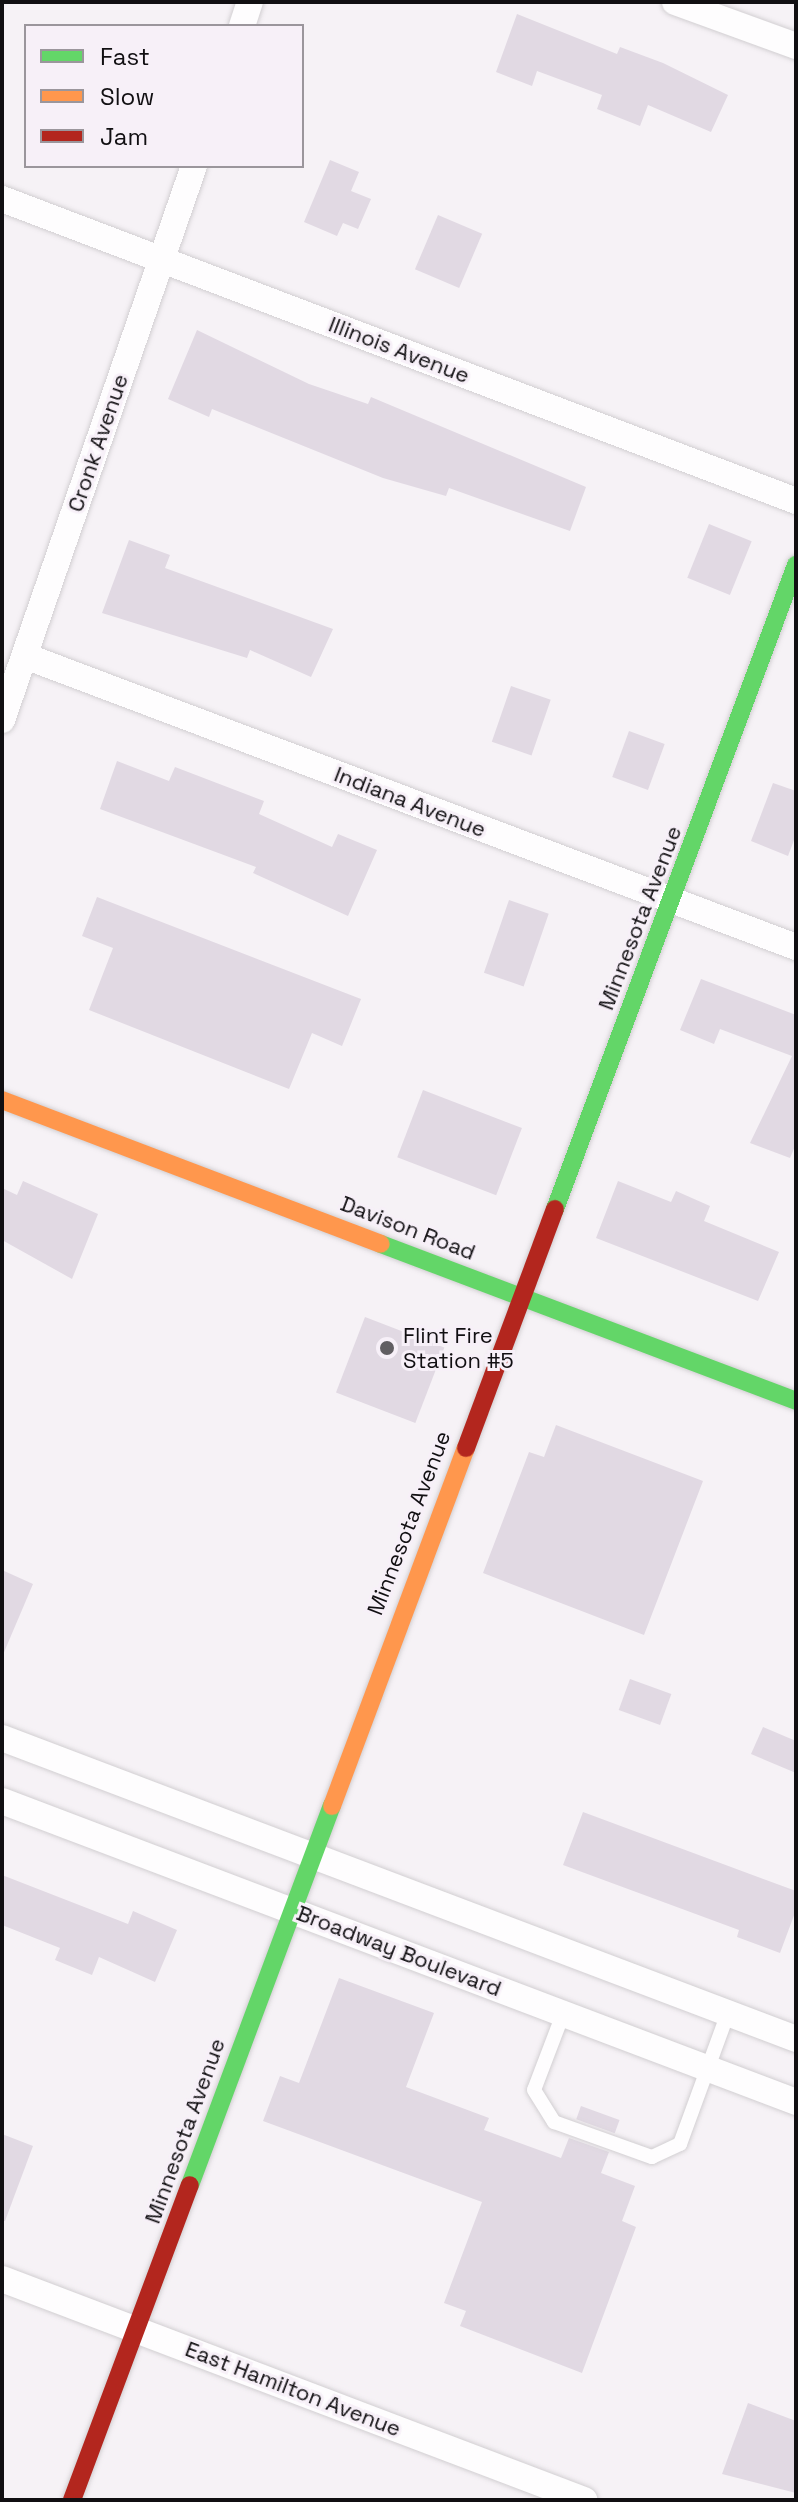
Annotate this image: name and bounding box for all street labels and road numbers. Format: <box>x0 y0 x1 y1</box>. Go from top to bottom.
street label: Illinois Avenue <box>325 311 473 389</box>
street label: Cronk Avenue <box>62 370 134 516</box>
street label: Indiana Avenue <box>330 761 490 843</box>
street label: Minnesota Avenue <box>593 822 687 1014</box>
street label: Davison Road <box>337 1190 479 1266</box>
street label: Minnesota Avenue <box>362 1427 456 1619</box>
street label: Broadway Boulevard <box>293 1900 505 2002</box>
street label: Minnesota Avenue <box>139 2035 231 2227</box>
street label: East Hamilton Avenue <box>181 2336 405 2442</box>

